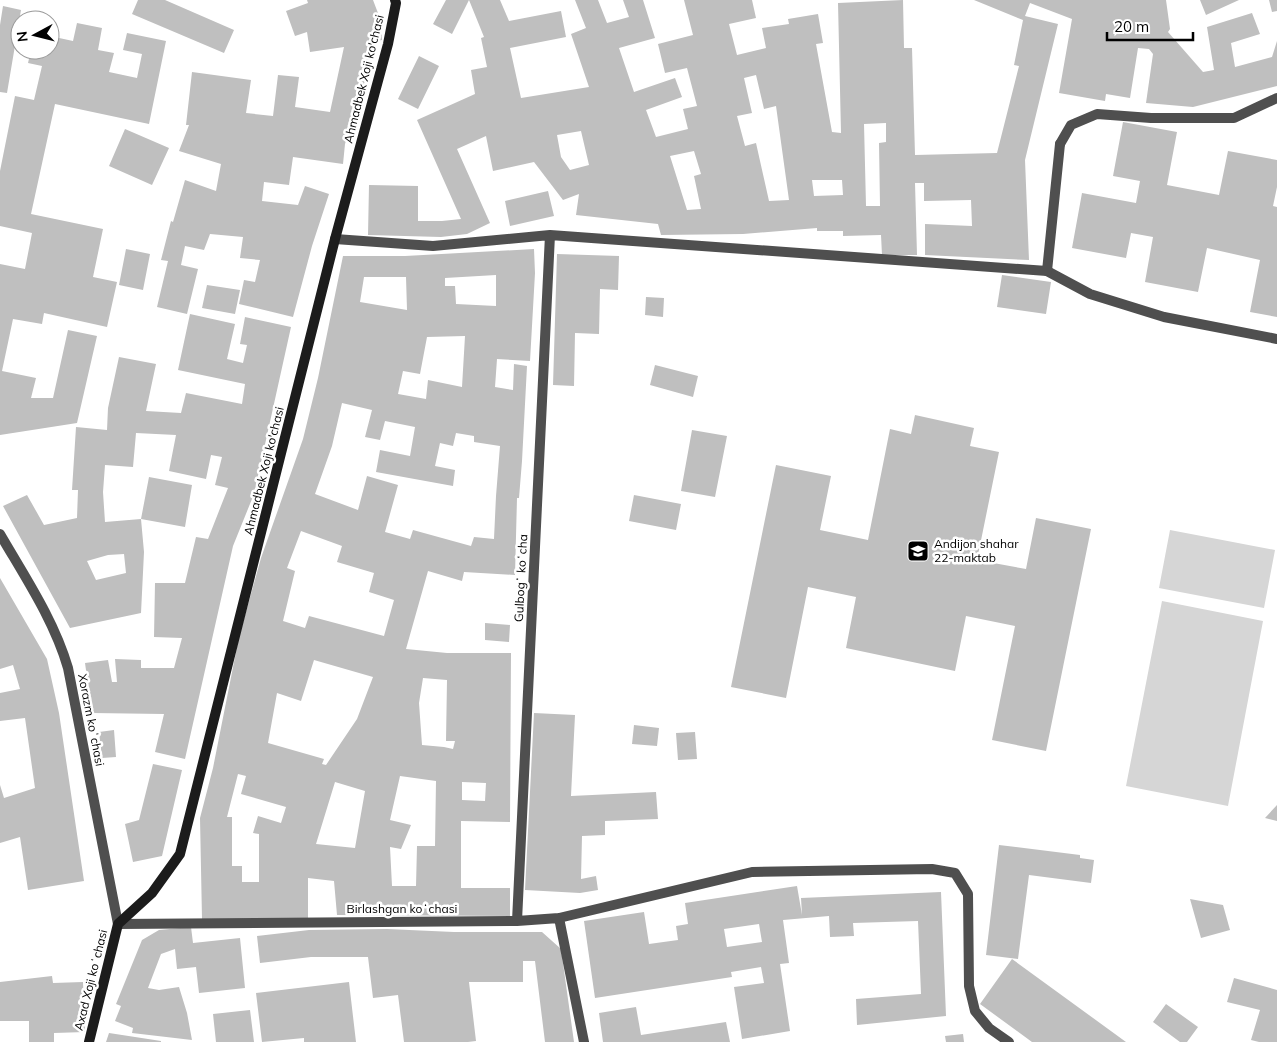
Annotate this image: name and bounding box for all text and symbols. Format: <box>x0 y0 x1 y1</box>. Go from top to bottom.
north arrow <box>10 10 60 60</box>
scale bar <box>1107 10 1193 42</box>
street label: Ahmadbek Xoji ko'chasi <box>340 13 387 145</box>
text: 20 m <box>1114 17 1149 36</box>
text: N <box>13 30 32 43</box>
street label: Ahmadbek Xoji ko'chasi <box>240 405 287 537</box>
street label: Gulbogʻ koʻcha <box>511 534 530 622</box>
place label: Andijon shahar 22-maktab <box>934 536 1019 565</box>
school or university icon: Andijon shahar 22-maktab <box>906 539 930 563</box>
street label: Xorazm koʻchasi <box>75 672 108 768</box>
street label: Birlashgan koʻchasi <box>347 901 458 916</box>
street label: Axad Xoji koʻchasi <box>71 928 110 1032</box>

